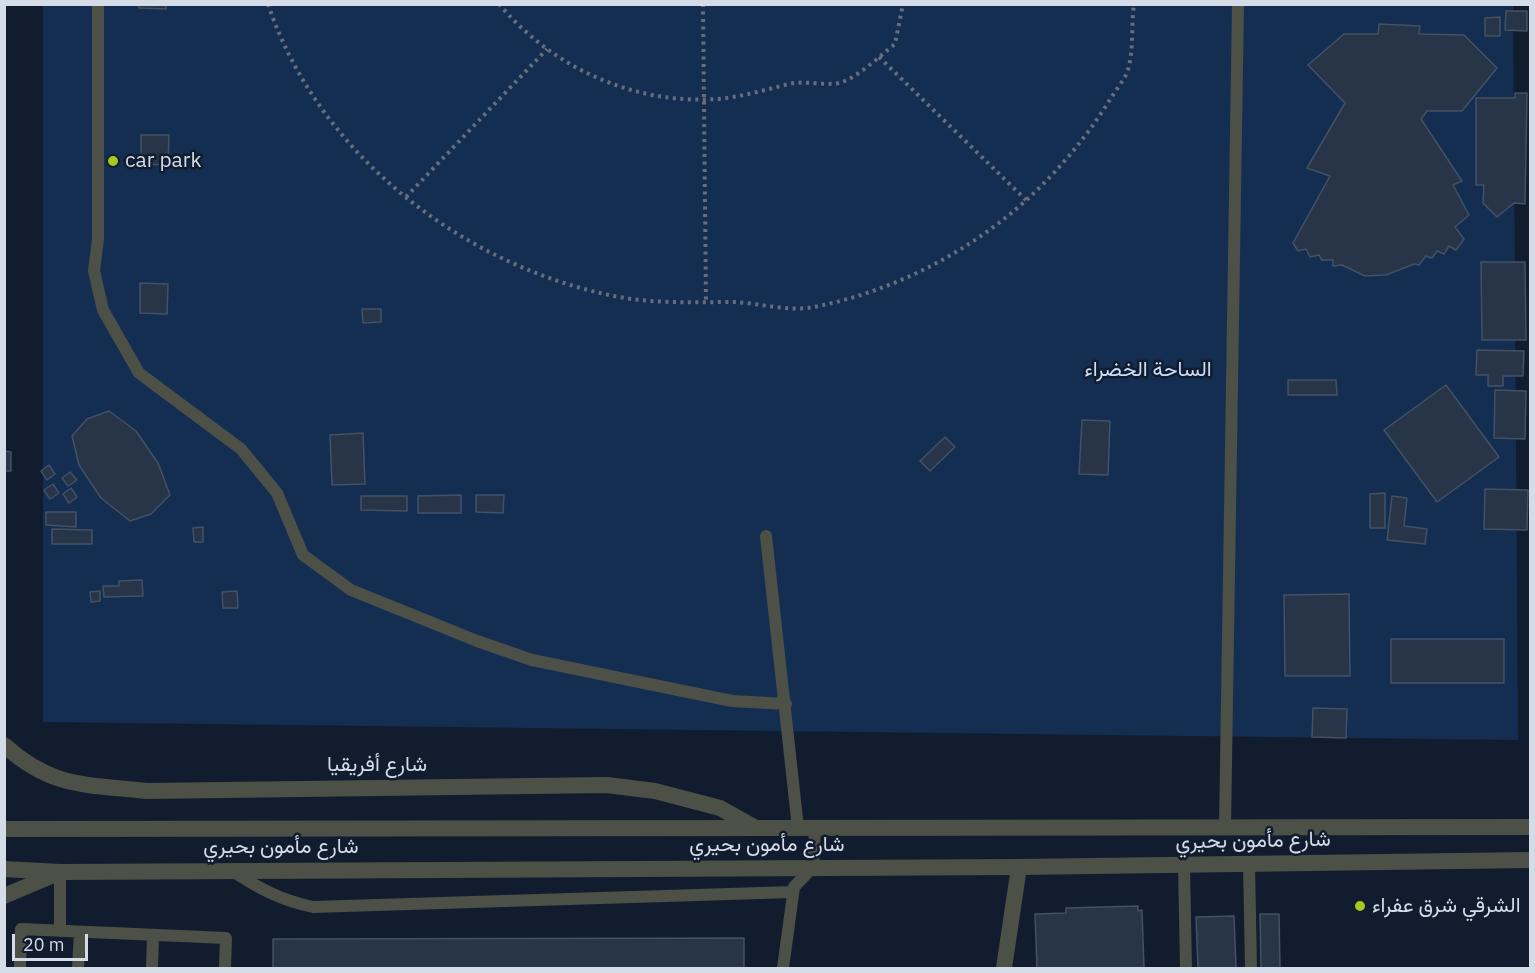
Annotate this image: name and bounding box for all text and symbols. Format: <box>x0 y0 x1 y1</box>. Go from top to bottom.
place label: car park <box>125 148 202 174</box>
marker: car park <box>106 154 120 168</box>
park label: الساحة الخضراء <box>1084 357 1212 383</box>
street label: شارع أفريقيا <box>327 752 427 778</box>
street label: شارع مأمون بحيري <box>1175 827 1331 855</box>
street label: شارع مأمون بحيري <box>689 832 845 858</box>
street label: شارع مأمون بحيري <box>203 834 359 860</box>
place label: الشرقي شرق عفراء <box>1372 893 1521 919</box>
marker: الشرقي شرق عفراء <box>1353 899 1367 913</box>
scale bar <box>15 922 92 960</box>
text: 20 m <box>23 933 65 956</box>

